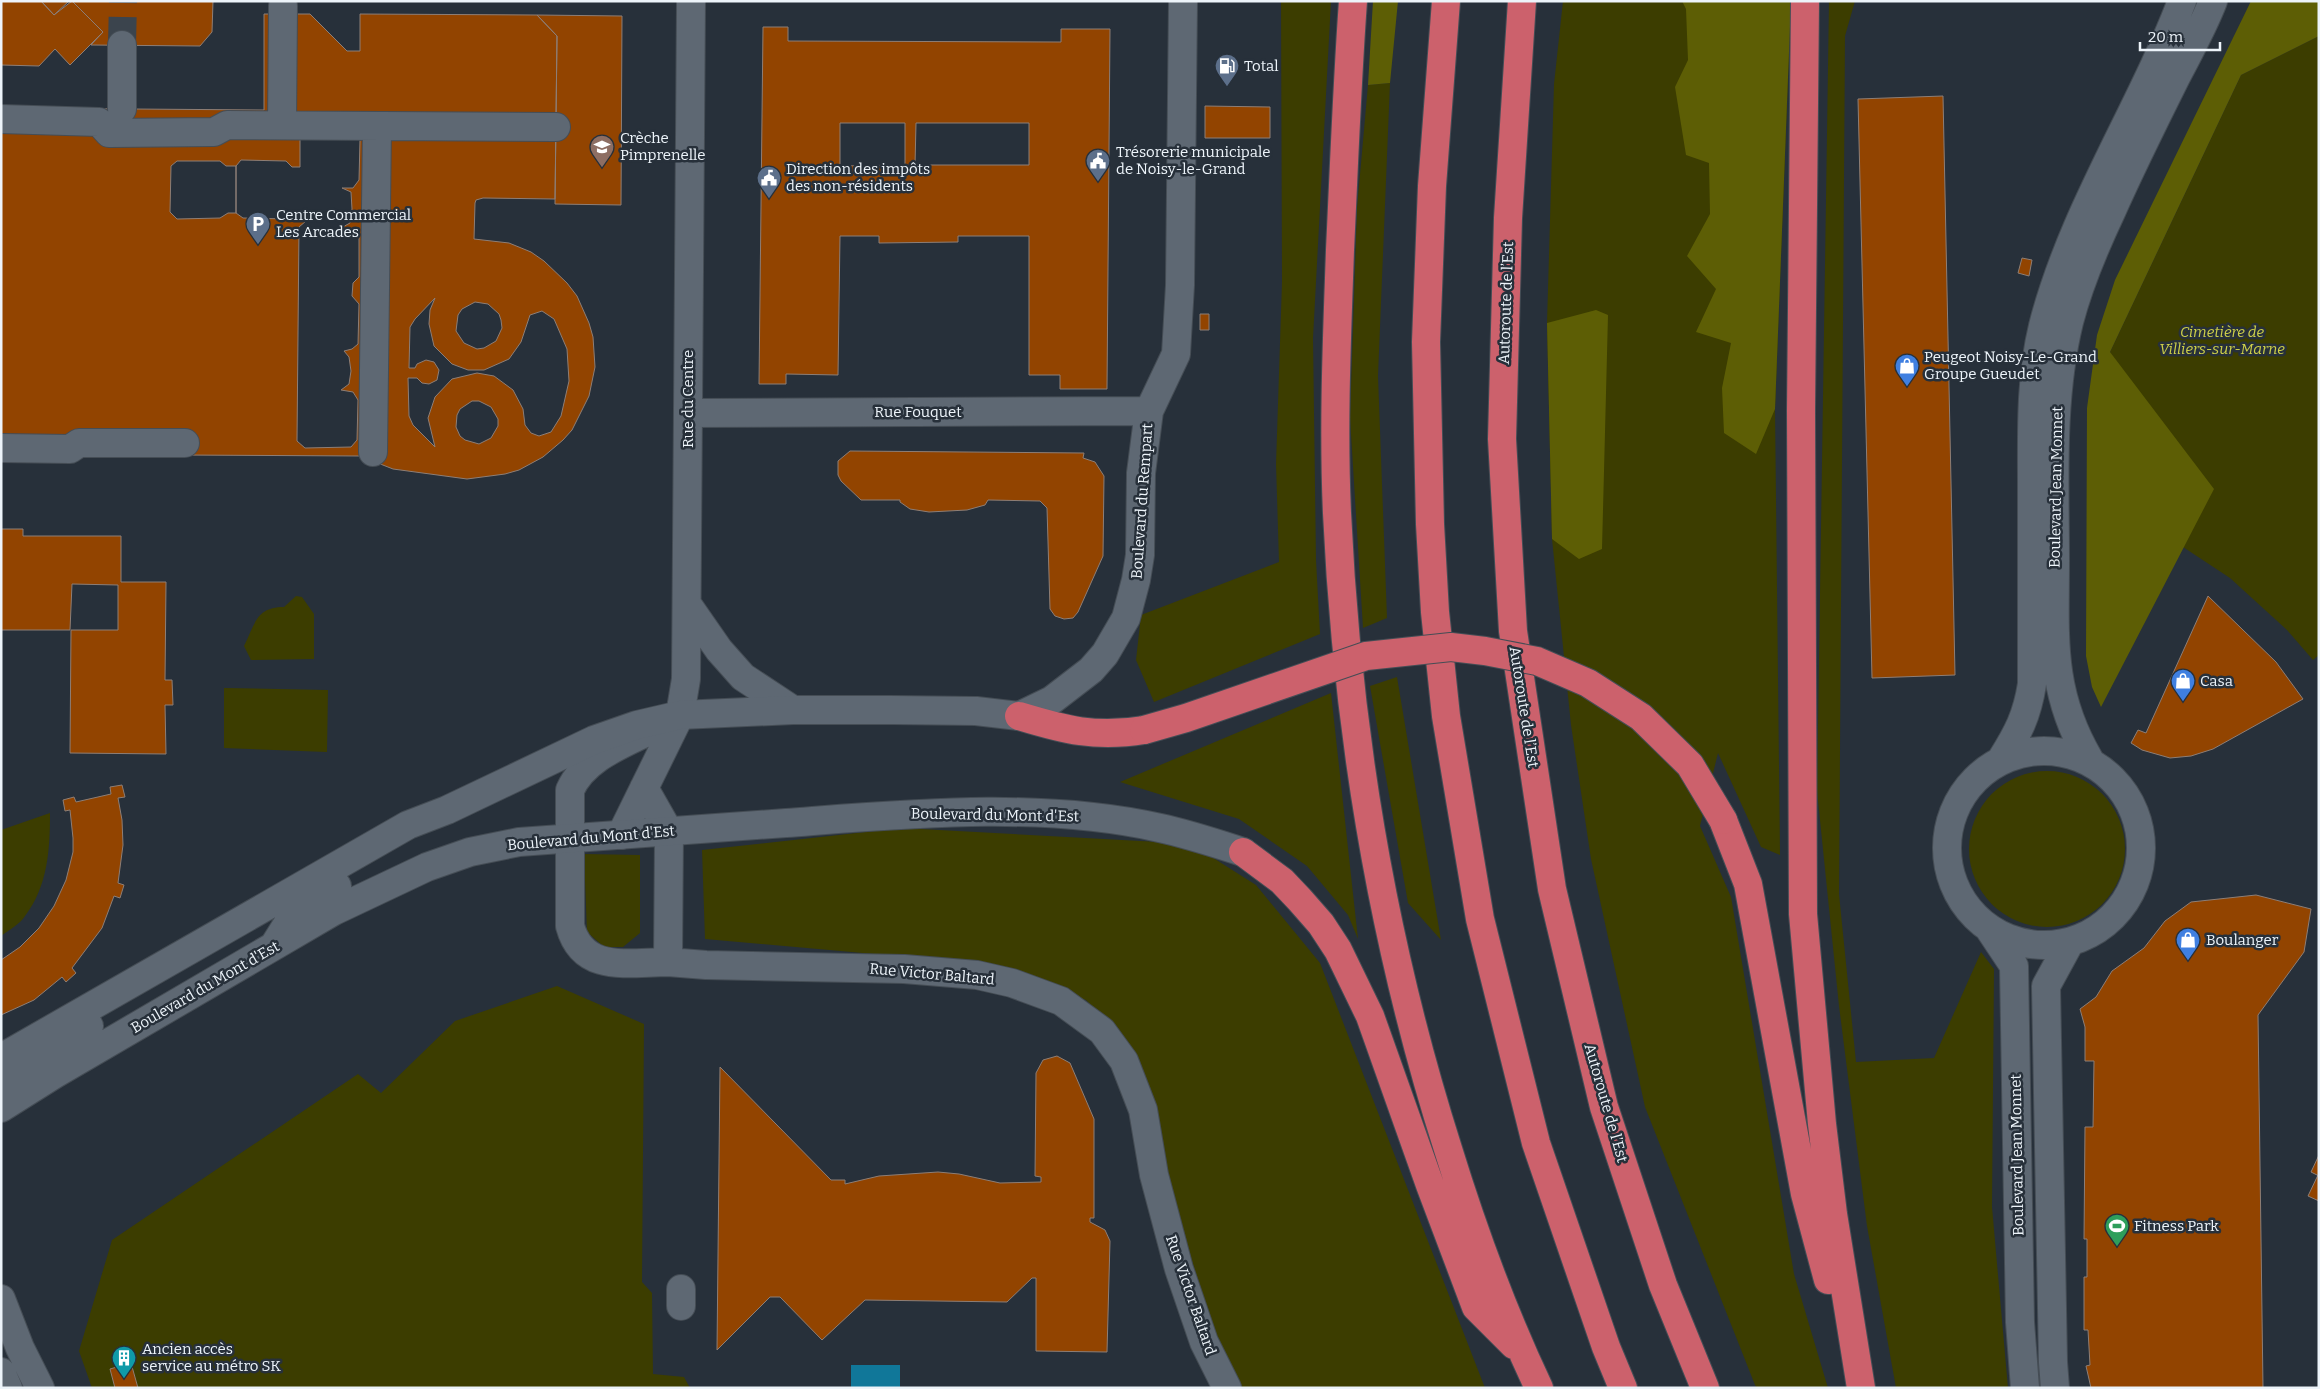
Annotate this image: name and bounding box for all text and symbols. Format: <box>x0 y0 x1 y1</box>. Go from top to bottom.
scale bar <box>2140 20 2220 52</box>
text: 20 m <box>2148 28 2184 46</box>
fuel station icon: Total <box>1214 53 1240 87</box>
place label: Total <box>1244 57 1278 75</box>
place label: Crèche Pimprenelle <box>620 129 706 164</box>
school or university icon: Crèche Pimprenelle <box>589 134 615 168</box>
place label: Trésorerie municipale de Noisy-le-Grand <box>1116 143 1271 178</box>
public building icon: Trésorerie municipale de Noisy-le-Grand <box>1085 148 1111 182</box>
place label: Direction des impôts des non-résidents <box>786 160 930 195</box>
public building icon: Direction des impôts des non-résidents <box>756 165 782 199</box>
place label: Centre Commercial Les Arcades <box>276 206 411 241</box>
parking icon: Centre Commercial Les Arcades <box>245 211 271 245</box>
street label: Autoroute de l’Est <box>1495 241 1517 365</box>
park label: Cimetière de Villiers-sur-Marne <box>2159 323 2285 358</box>
place label: Peugeot Noisy-Le-Grand Groupe Gueudet <box>1924 348 2097 383</box>
street label: Rue du Centre <box>679 350 697 448</box>
shop icon: Peugeot Noisy-Le-Grand Groupe Gueudet <box>1894 353 1920 387</box>
street label: Rue Fouquet <box>874 403 962 421</box>
street label: Boulevard Jean Monnet <box>2046 405 2066 568</box>
street label: Boulevard du Rempart <box>1128 422 1156 579</box>
street label: Autoroute de l’Est <box>1506 645 1543 770</box>
shop icon: Casa <box>2170 668 2196 702</box>
place label: Casa <box>2200 672 2233 690</box>
street label: Boulevard du Mont d'Est <box>911 805 1080 825</box>
street label: Boulevard du Mont d'Est <box>506 822 676 854</box>
shop icon: Boulanger <box>2175 927 2201 961</box>
place label: Boulanger <box>2206 931 2279 949</box>
street label: Boulevard du Mont d'Est <box>128 937 283 1037</box>
street label: Rue Victor Baltard <box>869 960 996 988</box>
street label: Autoroute de l’Est <box>1580 1041 1632 1165</box>
street label: Boulevard Jean Monnet <box>2007 1073 2027 1236</box>
sports icon: Fitness Park <box>2104 1213 2130 1247</box>
place label: Fitness Park <box>2134 1217 2219 1235</box>
street label: Rue Victor Baltard <box>1162 1233 1220 1358</box>
place label: Ancien accès service au métro SK <box>142 1340 281 1375</box>
building icon: Ancien accès service au métro SK <box>111 1345 137 1379</box>

